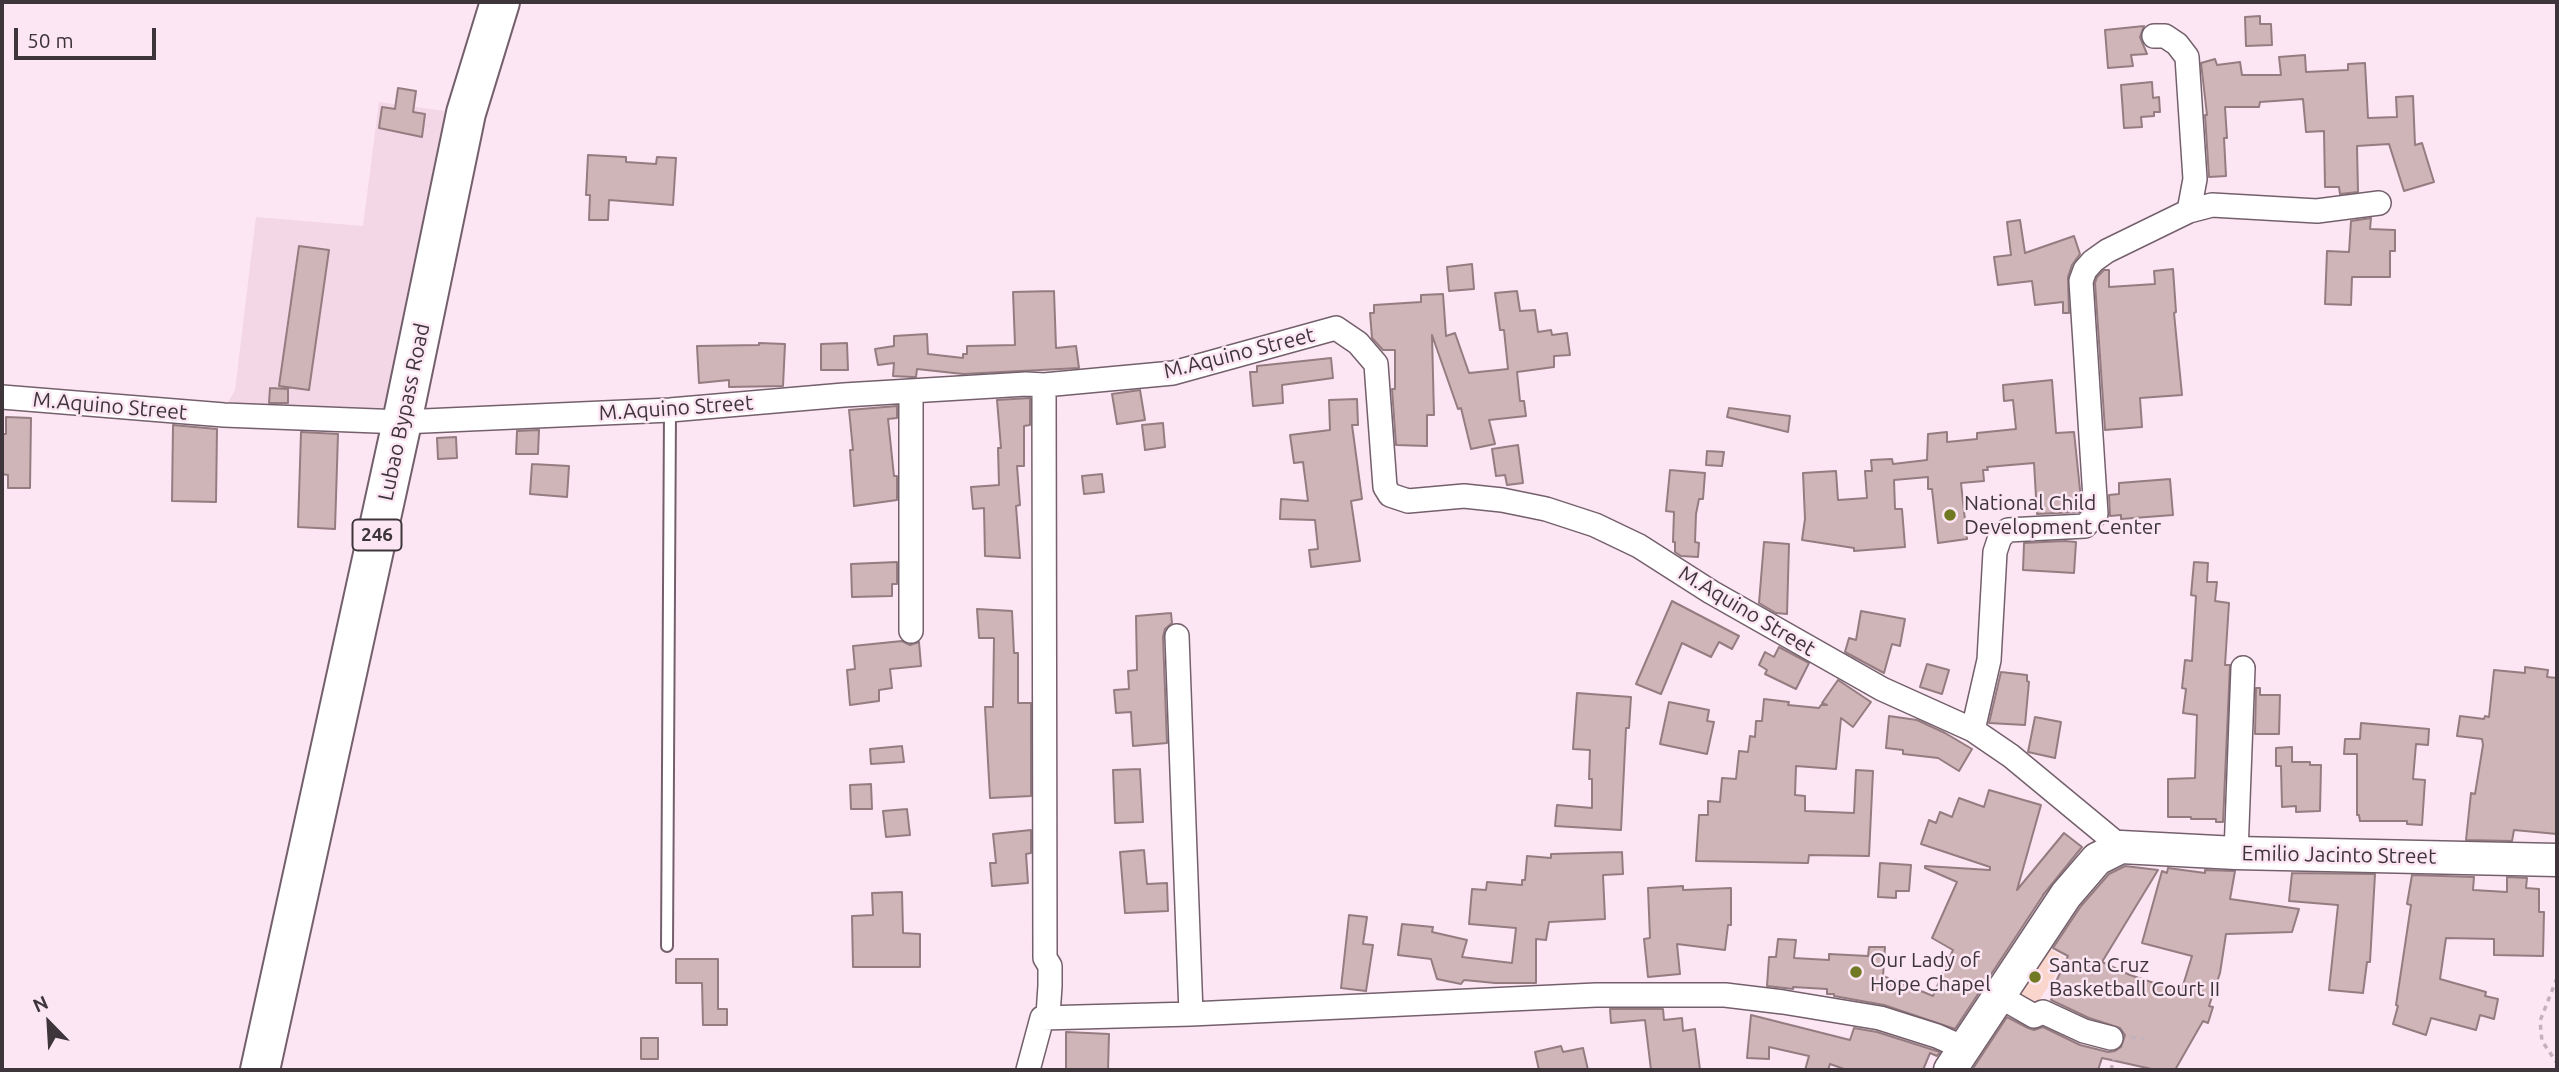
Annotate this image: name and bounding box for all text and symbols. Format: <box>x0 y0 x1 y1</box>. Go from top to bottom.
scale bar <box>18 14 159 58</box>
text: 50 m <box>27 28 74 52</box>
street label: Lubao Bypass Road <box>373 321 435 503</box>
street label: M.Aquino Street <box>1161 322 1317 384</box>
street label: M.Aquino Street <box>32 387 188 425</box>
street label: M.Aquino Street <box>598 390 754 426</box>
place label: National Child Development Center <box>1964 490 2161 540</box>
marker: National Child Development Center <box>1942 507 1958 523</box>
road number: 246 <box>352 520 402 550</box>
street label: M.Aquino Street <box>1674 560 1820 662</box>
street label: Emilio Jacinto Street <box>2241 841 2437 869</box>
place label: Our Lady of Hope Chapel <box>1870 947 1991 997</box>
place label: Santa Cruz Basketball Court II <box>2049 952 2220 1002</box>
marker: Our Lady of Hope Chapel <box>1848 964 1864 980</box>
marker: Santa Cruz Basketball Court II <box>2027 969 2043 985</box>
north arrow <box>14 988 84 1058</box>
text: N <box>30 991 51 1017</box>

